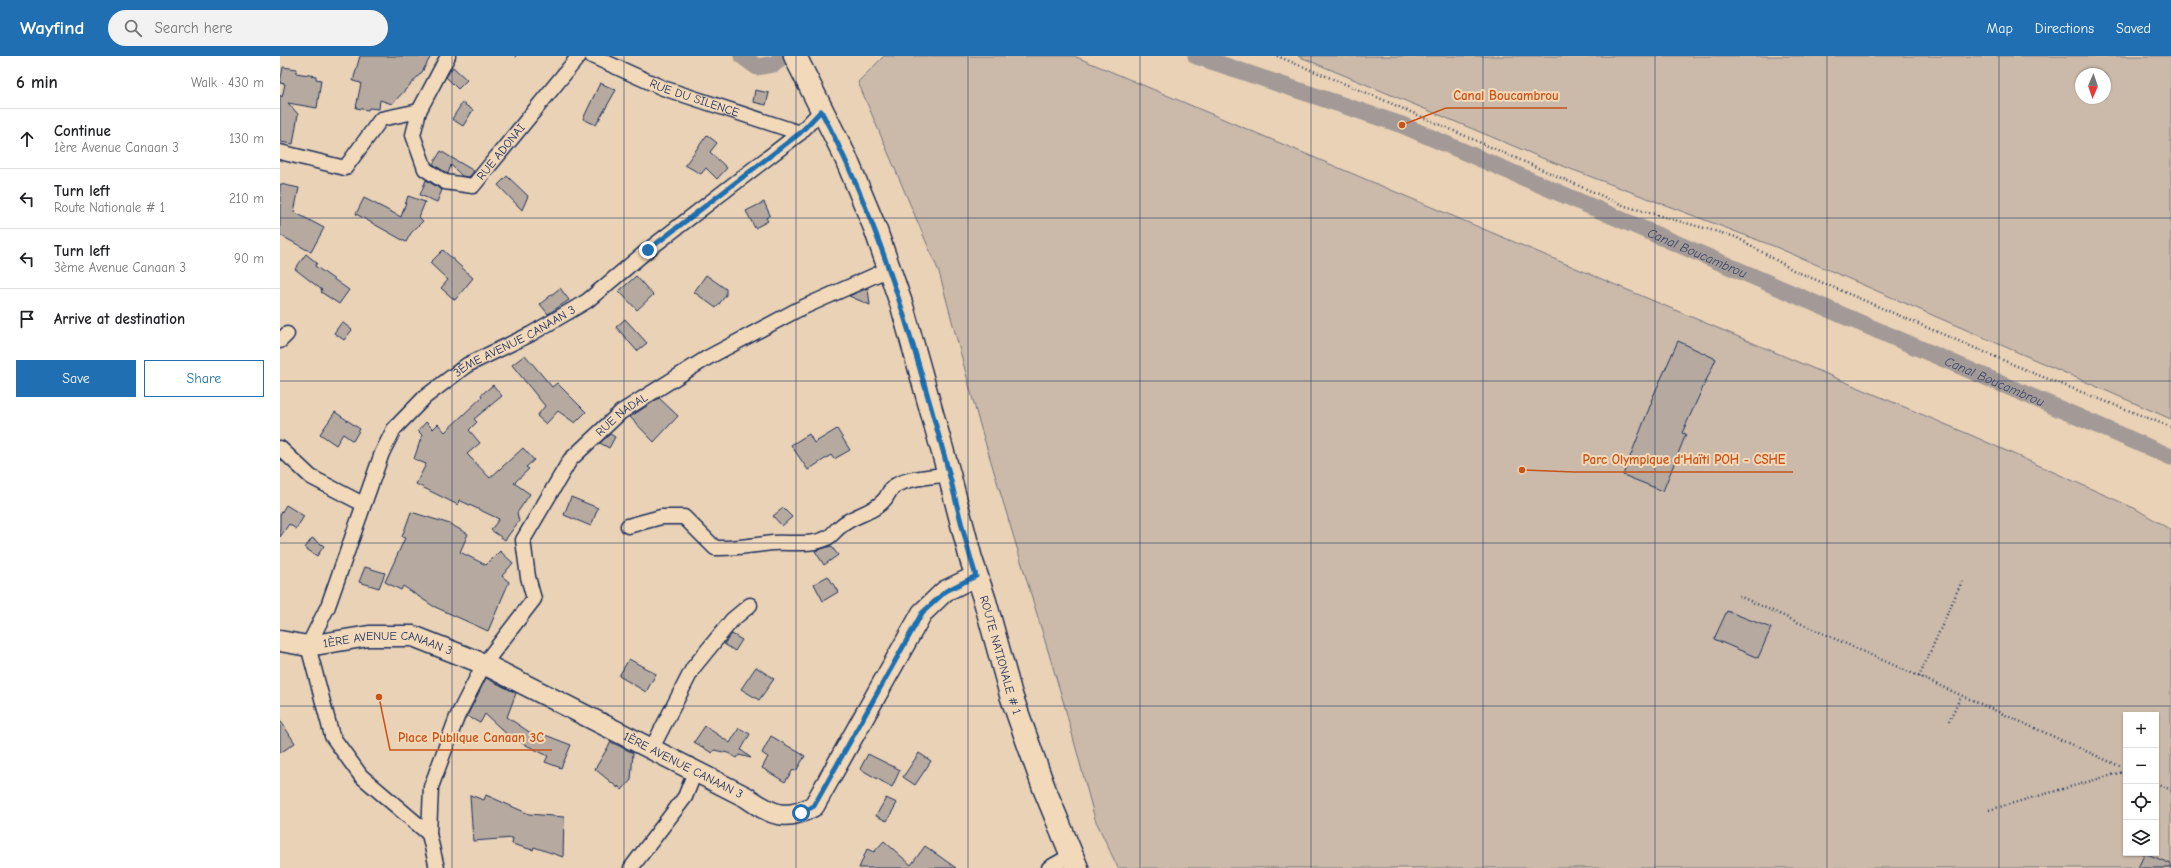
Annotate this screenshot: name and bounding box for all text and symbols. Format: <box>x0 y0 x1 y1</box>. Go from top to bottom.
search box <box>108 10 388 46</box>
text: Wayfind <box>20 17 84 39</box>
icon: search <box>122 17 144 39</box>
text: Search here <box>154 19 233 37</box>
text: Map <box>1986 20 2013 37</box>
text: Directions <box>2035 20 2094 37</box>
text: Saved <box>2116 20 2151 37</box>
north arrow <box>2075 68 2111 104</box>
text: 6 min <box>16 73 58 92</box>
text: Walk · 430 m <box>191 75 264 90</box>
street label: RUE DU SILENCE <box>648 76 741 120</box>
callout: Canal Boucambrou <box>1446 83 1567 108</box>
text: Canal Boucambrou <box>1453 88 1559 103</box>
street label: RUE ADONAI <box>474 121 528 183</box>
text: Continue <box>54 122 111 140</box>
icon: ahead <box>16 128 38 150</box>
text: 130 m <box>229 131 264 146</box>
text: 1ère Avenue Canaan 3 <box>54 140 179 155</box>
text: Turn left <box>54 182 110 200</box>
icon: left <box>16 188 38 210</box>
text: 210 m <box>229 191 264 206</box>
text: Route Nationale # 1 <box>54 200 165 215</box>
water label: Canal Boucambrou <box>1645 225 1749 281</box>
route end <box>639 241 657 259</box>
text: Turn left <box>54 242 110 260</box>
icon: left <box>16 248 38 270</box>
text: 90 m <box>234 251 264 266</box>
text: 3ème Avenue Canaan 3 <box>54 260 186 275</box>
street label: 3ÈME AVENUE CANAAN 3 <box>451 303 578 380</box>
icon: arrive <box>16 308 38 330</box>
text: Arrive at destination <box>54 310 185 328</box>
water label: Canal Boucambrou <box>1943 353 2047 410</box>
button: Save <box>16 360 136 397</box>
button: Share <box>144 360 264 397</box>
street label: RUE NADAL <box>593 390 650 439</box>
callout: Parc Olympique d'Haïti POH - CSHE <box>1574 447 1793 472</box>
text: Parc Olympique d'Haïti POH - CSHE <box>1582 452 1786 467</box>
street label: ROUTE NATIONALE # 1 <box>977 594 1024 716</box>
street label: 1ÈRE AVENUE CANAAN 3 <box>322 629 455 658</box>
map controls <box>2123 712 2159 856</box>
button: + <box>2123 712 2159 748</box>
callout: Place Publique Canaan 3C <box>390 725 552 750</box>
street label: 1ÈRE AVENUE CANAAN 3 <box>621 729 745 801</box>
text: Place Publique Canaan 3C <box>398 730 544 745</box>
button: − <box>2123 748 2159 784</box>
button: locate <box>2123 784 2159 820</box>
route start <box>792 804 810 822</box>
button: layers <box>2123 820 2159 856</box>

